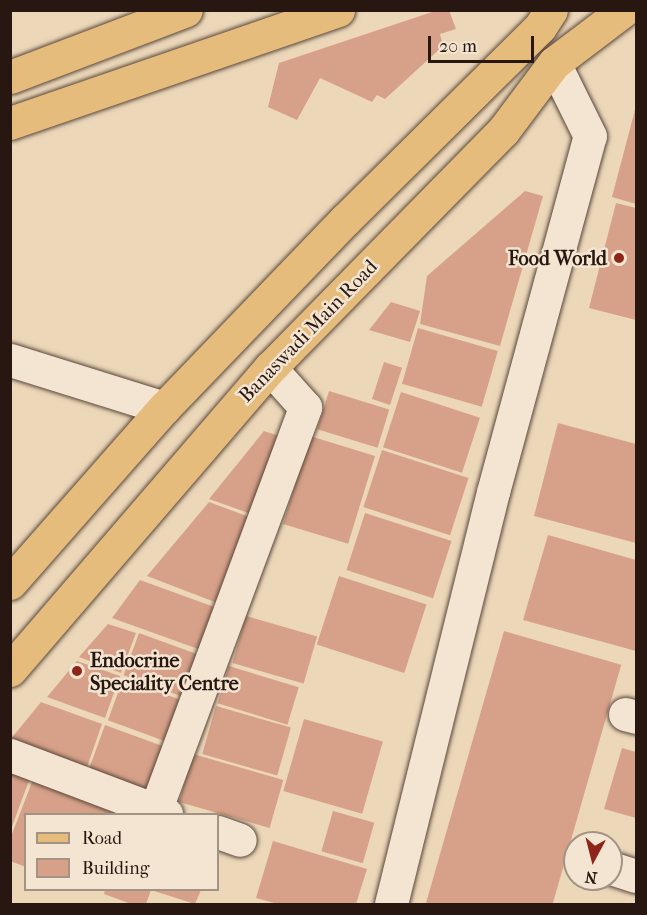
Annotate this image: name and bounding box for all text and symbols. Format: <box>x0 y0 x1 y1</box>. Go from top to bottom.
scale bar <box>431 24 538 62</box>
text: 20 m <box>439 36 477 57</box>
place label: Food World <box>508 246 607 270</box>
marker: Food World <box>612 251 626 265</box>
street label: Banaswadi Main Road <box>234 255 382 407</box>
place label: Endocrine Speciality Centre <box>90 648 239 695</box>
marker: Endocrine Speciality Centre <box>68 662 86 680</box>
legend <box>24 813 219 891</box>
text: Road <box>82 828 122 849</box>
north arrow <box>563 831 623 891</box>
text: Building <box>82 858 149 879</box>
text: N <box>584 867 598 888</box>

